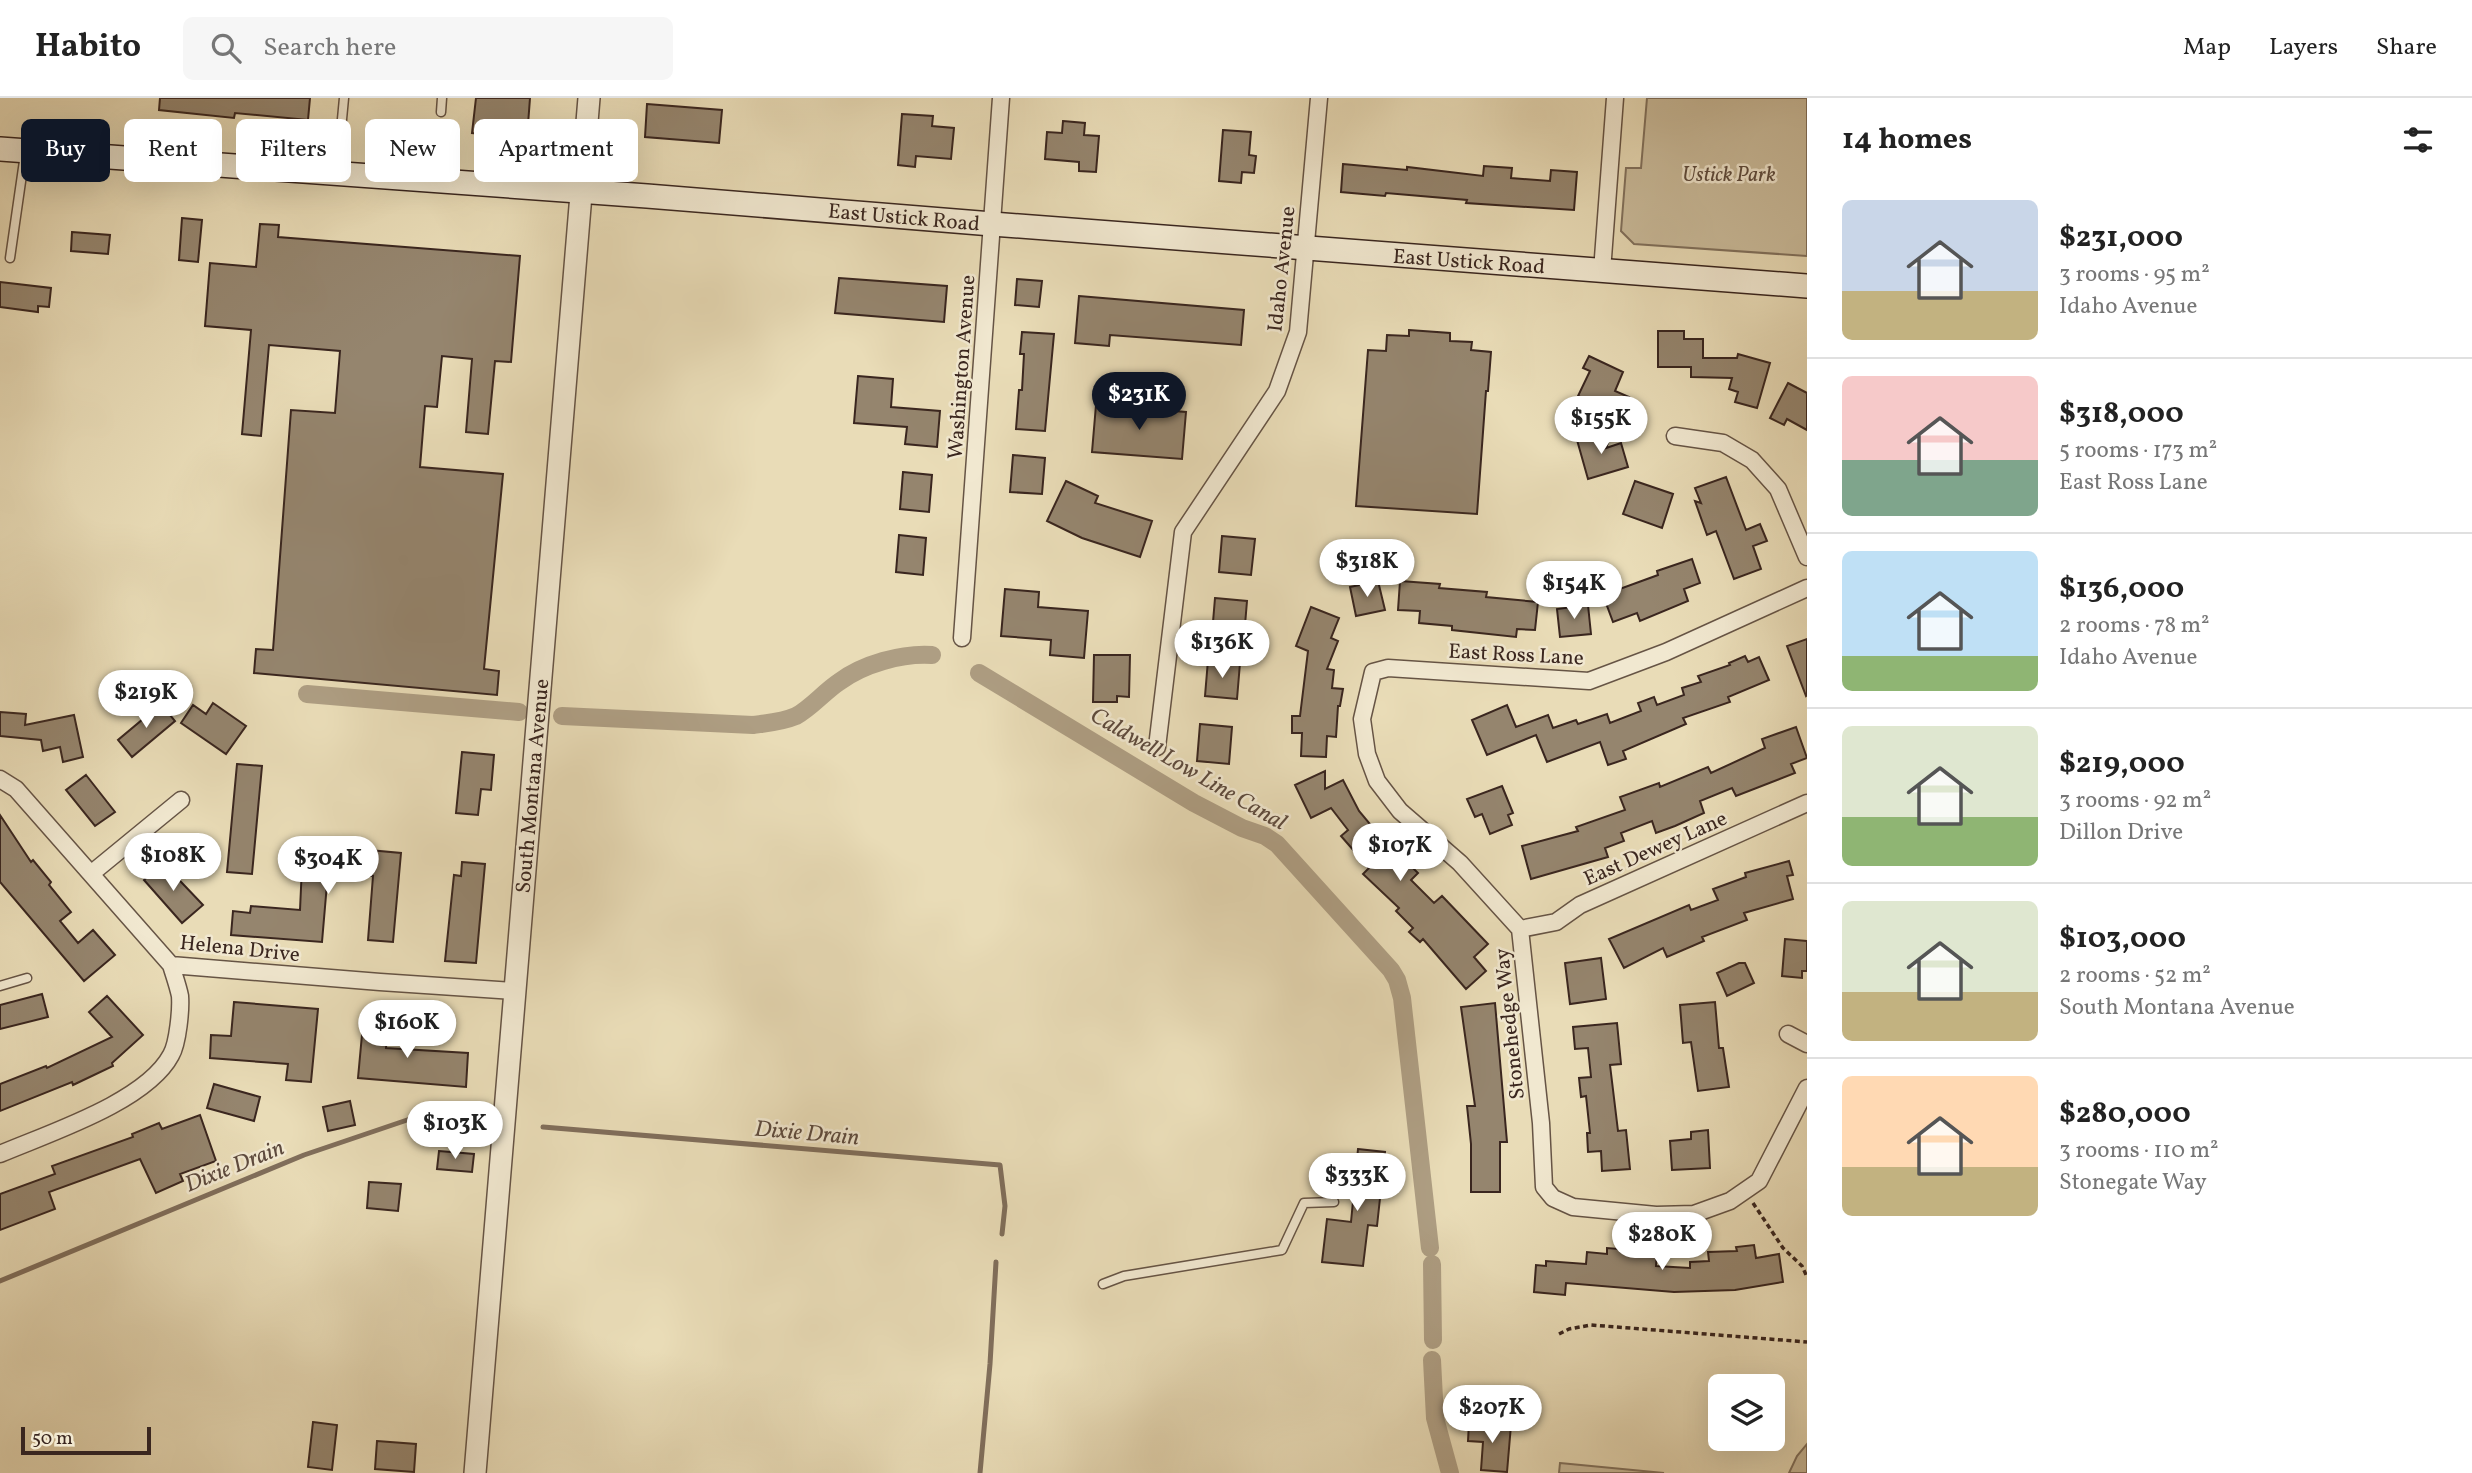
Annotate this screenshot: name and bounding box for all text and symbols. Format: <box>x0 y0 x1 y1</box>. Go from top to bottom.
search box <box>183 17 673 80</box>
text: Habito <box>35 25 141 71</box>
icon: search <box>207 29 245 67</box>
text: Search here <box>263 30 396 66</box>
text: Map <box>2183 31 2231 65</box>
text: Layers <box>2269 31 2338 65</box>
text: Share <box>2376 31 2437 65</box>
chip: Buy <box>21 119 110 182</box>
chip: Rent <box>124 119 222 182</box>
chip: Filters <box>236 119 351 182</box>
chip: New <box>365 119 460 182</box>
chip: Apartment <box>474 119 638 182</box>
text: 14 homes <box>1842 119 1972 161</box>
icon: filters <box>2399 121 2437 159</box>
park label: Ustick Park <box>1682 161 1776 190</box>
street label: East Ustick Road <box>827 197 981 240</box>
street label: Idaho Avenue <box>1261 205 1304 333</box>
text: $231,000 <box>2059 217 2183 259</box>
icon: home <box>1898 228 1982 312</box>
street label: East Ustick Road <box>1392 243 1546 282</box>
text: 3 rooms · 95 m² <box>2059 259 2210 291</box>
street label: Washington Avenue <box>942 274 983 460</box>
text: Idaho Avenue <box>2059 291 2197 323</box>
pin: $231K <box>1090 372 1188 432</box>
text: $231K <box>1108 379 1170 411</box>
text: $318,000 <box>2059 393 2184 435</box>
pin: $155K <box>1552 396 1650 456</box>
text: $155K <box>1571 403 1631 435</box>
icon: home <box>1898 404 1982 488</box>
text: 5 rooms · 173 m² <box>2059 435 2217 467</box>
text: East Ross Lane <box>2059 467 2208 499</box>
pin: $318K <box>1318 540 1416 599</box>
text: $318K <box>1336 546 1399 578</box>
pin: $154K <box>1525 561 1623 621</box>
text: $154K <box>1542 568 1606 600</box>
text: $136,000 <box>2059 568 2184 610</box>
icon: home <box>1898 579 1982 663</box>
text: 2 rooms · 78 m² <box>2059 610 2210 642</box>
pin: $136K <box>1173 620 1271 680</box>
text: $136K <box>1190 627 1254 659</box>
street label: East Ross Lane <box>1447 637 1584 674</box>
text: Idaho Avenue <box>2059 642 2197 674</box>
pin: $219K <box>97 670 195 730</box>
text: $219K <box>114 677 178 709</box>
street label: South Montana Avenue <box>510 678 557 895</box>
water label: Caldwell Low Line Canal <box>1084 700 1292 839</box>
text: $219,000 <box>2059 743 2185 785</box>
icon: home <box>1898 754 1982 838</box>
text: 3 rooms · 92 m² <box>2059 785 2211 817</box>
street label: East Dewey Lane <box>1579 805 1732 894</box>
text: Dillon Drive <box>2059 817 2183 849</box>
pin: $107K <box>1351 824 1449 883</box>
text: $107K <box>1368 830 1432 862</box>
pin: $108K <box>124 834 222 893</box>
pin: $304K <box>279 836 377 896</box>
text: $108K <box>140 840 206 872</box>
text: $304K <box>294 843 362 875</box>
text: $103,000 <box>2059 918 2186 960</box>
street label: Helena Drive <box>178 929 301 970</box>
icon: home <box>1898 929 1982 1013</box>
street label: Stonehedge Way <box>1488 946 1533 1101</box>
text: 2 rooms · 52 m² <box>2059 960 2211 992</box>
text: South Montana Avenue <box>2059 992 2295 1024</box>
pin: $160K <box>358 1000 456 1060</box>
text: $160K <box>374 1007 440 1039</box>
text: $280,000 <box>2059 1093 2191 1135</box>
pin: $103K <box>406 1102 504 1161</box>
icon: home <box>1898 1104 1982 1188</box>
text: $103K <box>423 1108 487 1140</box>
water label: Dixie Drain <box>753 1113 860 1155</box>
water label: Dixie Drain <box>180 1132 289 1201</box>
text: 3 rooms · 110 m² <box>2059 1135 2219 1167</box>
pin: $333K <box>1308 1154 1406 1213</box>
text: $333K <box>1325 1160 1389 1192</box>
text: Stonegate Way <box>2059 1167 2207 1199</box>
pin: $280K <box>1613 1212 1711 1272</box>
text: $280K <box>1628 1219 1696 1251</box>
map controls <box>1708 1374 1785 1451</box>
button: layers <box>1708 1374 1785 1451</box>
pin: $207K <box>1443 1386 1541 1445</box>
text: $207K <box>1459 1392 1525 1424</box>
scale bar <box>21 1424 150 1456</box>
text: 50 m <box>32 1426 73 1452</box>

